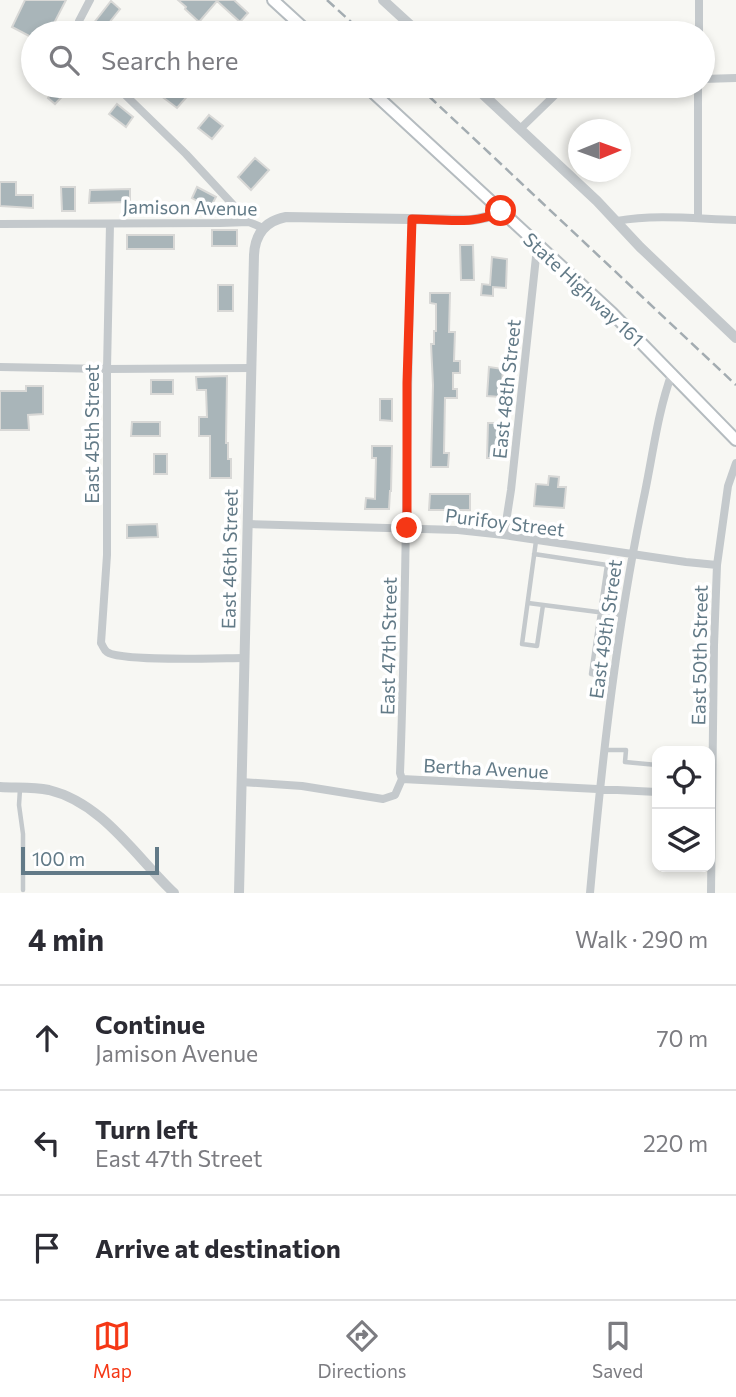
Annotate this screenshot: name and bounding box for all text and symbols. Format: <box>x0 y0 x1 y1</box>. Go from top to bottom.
search box <box>21 21 715 98</box>
icon: search <box>45 41 83 79</box>
text: Search here <box>101 44 239 75</box>
north arrow <box>568 119 631 182</box>
street label: Jamison Avenue <box>122 194 258 220</box>
route start <box>485 195 516 226</box>
street label: State Highway 161 <box>519 227 649 351</box>
street label: East 48th Street <box>487 318 525 460</box>
street label: East 45th Street <box>80 364 103 504</box>
street label: East 46th Street <box>216 489 242 629</box>
street label: Purifoy Street <box>444 503 566 541</box>
route end <box>391 512 422 543</box>
street label: East 49th Street <box>584 558 626 700</box>
street label: East 47th Street <box>375 576 401 715</box>
street label: East 50th Street <box>686 584 712 725</box>
map controls <box>652 746 715 872</box>
button: locate <box>652 746 715 809</box>
street label: Bertha Avenue <box>423 753 549 783</box>
button: layers <box>652 809 715 872</box>
scale bar <box>21 844 159 876</box>
text: 100 m <box>32 847 85 870</box>
text: 4 min <box>28 920 104 957</box>
text: Walk · 290 m <box>575 925 708 953</box>
text: Continue <box>95 1008 205 1039</box>
icon: ahead <box>28 1019 66 1057</box>
text: 70 m <box>656 1024 708 1052</box>
text: Jamison Avenue <box>95 1039 258 1067</box>
text: Turn left <box>95 1113 198 1144</box>
icon: left <box>28 1124 66 1162</box>
text: 220 m <box>643 1129 708 1157</box>
text: East 47th Street <box>95 1144 262 1172</box>
icon: arrive <box>28 1229 66 1267</box>
text: Arrive at destination <box>95 1232 341 1263</box>
tab: Map <box>93 1317 132 1382</box>
tab: Directions <box>317 1317 407 1382</box>
tab: Saved <box>592 1317 643 1382</box>

